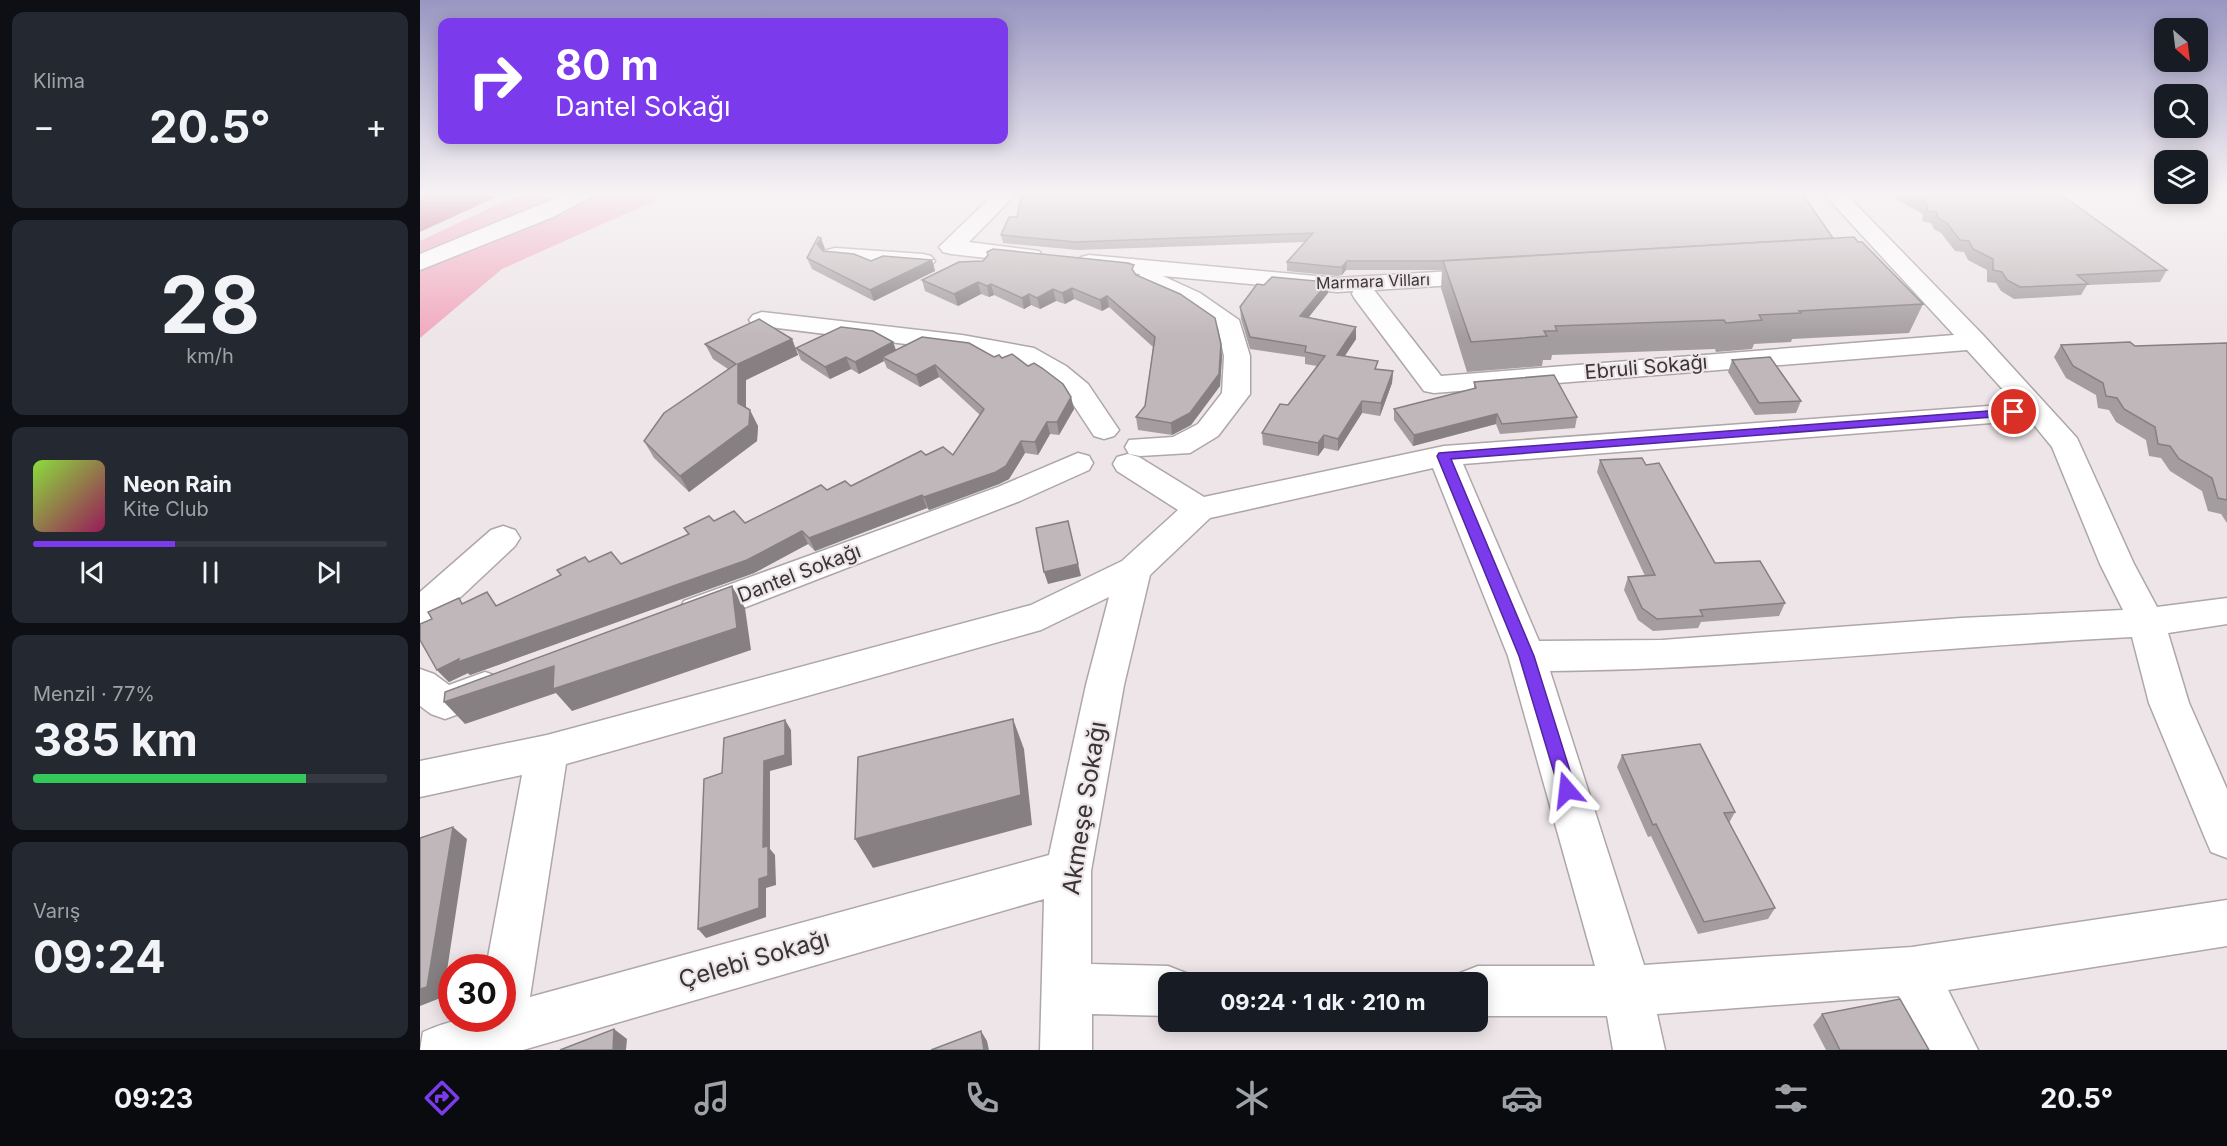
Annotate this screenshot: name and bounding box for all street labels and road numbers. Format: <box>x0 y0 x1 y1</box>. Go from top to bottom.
street label: Marmara Vilları <box>1316 269 1430 293</box>
street label: Ebruli Sokağı <box>1584 350 1708 384</box>
street label: Dantel Sokağı <box>734 538 864 608</box>
street label: Akmeşe Sokağı <box>1056 719 1112 897</box>
street label: Çelebi Sokağı <box>675 924 833 994</box>

